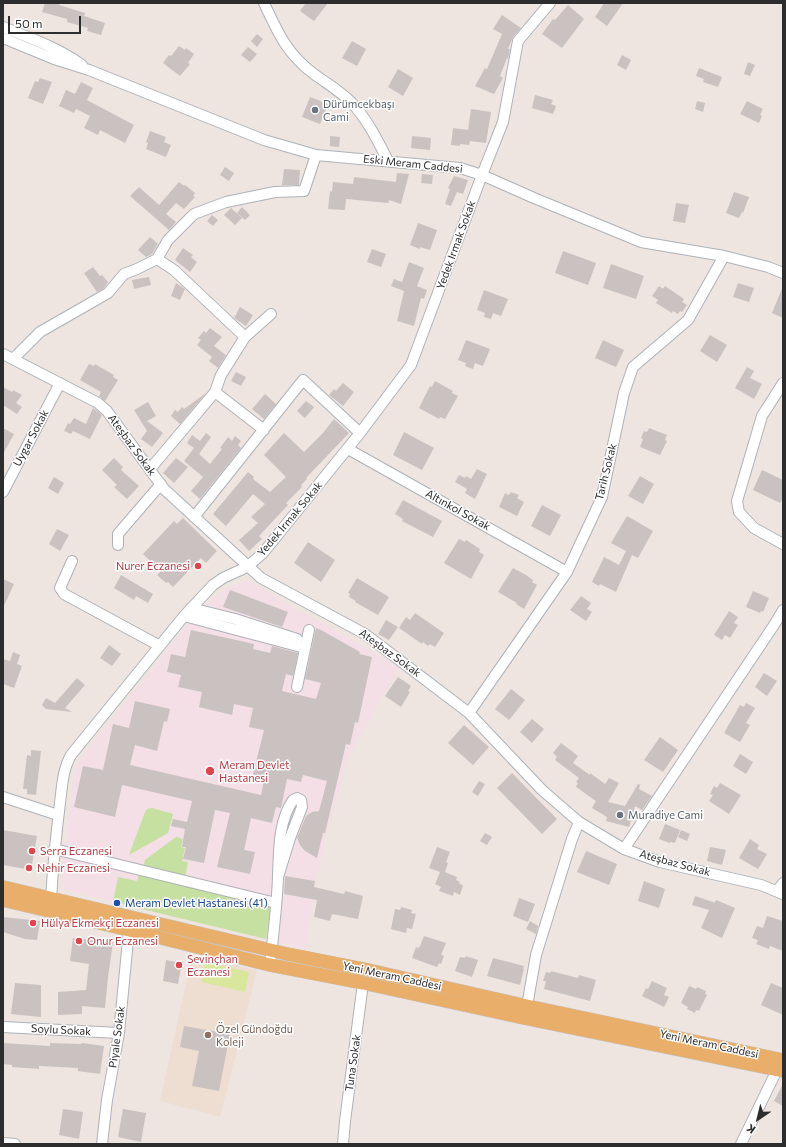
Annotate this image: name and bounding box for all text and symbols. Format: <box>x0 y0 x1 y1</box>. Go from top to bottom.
scale bar <box>10 8 83 34</box>
text: 50 m <box>15 16 43 30</box>
place label: Dürümcekbaşı Cami <box>323 97 395 123</box>
marker: Dürümcekbaşı Cami <box>310 105 320 115</box>
street label: Eski Meram Caddesi <box>363 152 463 176</box>
street label: Yedek Irmak Sokak <box>434 199 478 291</box>
street label: Uygar Sokak <box>11 407 51 469</box>
street label: Ateşbaz Sokak <box>105 412 159 478</box>
street label: Tarih Sokak <box>593 442 619 502</box>
street label: Yedek Irmak Sokak <box>255 479 325 559</box>
street label: Altınkol Sokak <box>423 487 493 533</box>
place label: Nurer Eczanesi <box>116 559 190 573</box>
marker: Nurer Eczanesi <box>193 561 203 571</box>
street label: Ateşbaz Sokak <box>357 626 423 680</box>
place label: Meram Devlet Hastanesi <box>219 758 289 784</box>
marker: Meram Devlet Hastanesi <box>204 765 216 777</box>
place label: Muradiye Cami <box>628 808 703 822</box>
marker: Muradiye Cami <box>615 810 625 820</box>
place label: Serra Eczanesi <box>40 844 112 858</box>
marker: Serra Eczanesi <box>27 846 37 856</box>
street label: Ateşbaz Sokak <box>638 847 712 879</box>
place label: Nehir Eczanesi <box>37 861 110 875</box>
marker: Nehir Eczanesi <box>24 863 34 873</box>
place label: Meram Devlet Hastanesi (41) <box>125 896 268 910</box>
marker: Meram Devlet Hastanesi (41) <box>112 898 122 908</box>
place label: Hülya Ekmekçi Eczanesi <box>41 916 159 930</box>
marker: Hülya Ekmekçi Eczanesi <box>28 918 38 928</box>
place label: Onur Eczanesi <box>87 934 158 948</box>
marker: Onur Eczanesi <box>74 936 84 946</box>
place label: Sevinçhan Eczanesi <box>187 952 238 978</box>
street label: Yeni Meram Caddesi <box>341 959 443 993</box>
marker: Sevinçhan Eczanesi <box>174 960 184 970</box>
street label: Piyale Sokak <box>106 1005 128 1069</box>
street label: Soylu Sokak <box>31 1022 91 1038</box>
place label: Özel Gündoğdu Koleji <box>216 1022 293 1048</box>
street label: Yeni Meram Caddesi <box>658 1027 760 1061</box>
marker: Özel Gündoğdu Koleji <box>203 1030 213 1040</box>
street label: Tuna Sokak <box>342 1034 364 1092</box>
north arrow <box>738 1099 778 1139</box>
text: K <box>744 1122 758 1137</box>

